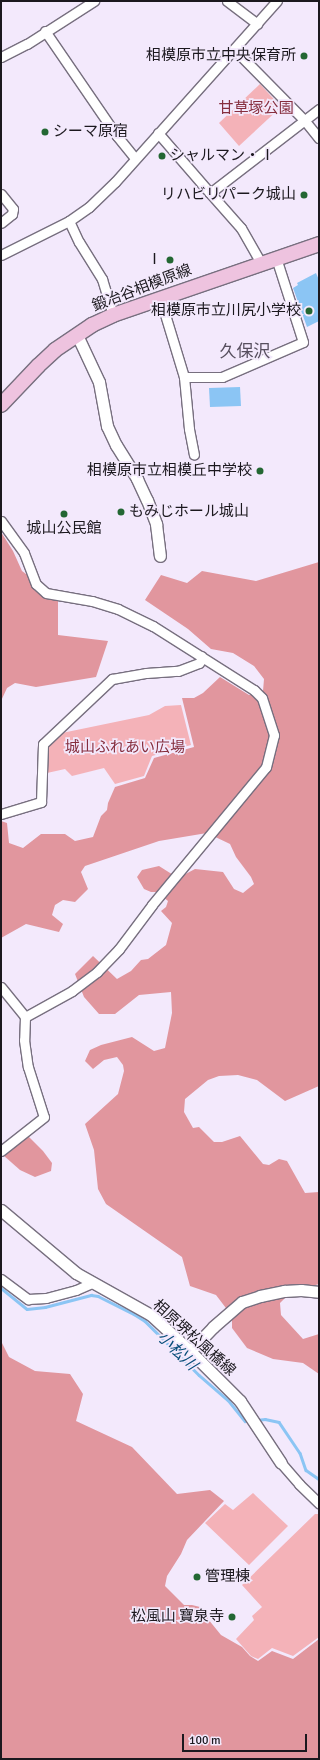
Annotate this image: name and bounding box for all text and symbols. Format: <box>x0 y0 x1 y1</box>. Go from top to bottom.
place label: 相模原市立中央保育所 <box>146 47 296 65</box>
marker: 相模原市立中央保育所 <box>299 51 309 61</box>
park label: 甘草塚公園 <box>219 100 293 118</box>
place label: シーマ原宿 <box>53 123 128 141</box>
marker: シーマ原宿 <box>40 127 50 137</box>
place label: シャルマン・Ⅰ <box>170 147 275 165</box>
marker: シャルマン・Ⅰ <box>157 151 167 161</box>
place label: リハビリパーク城山 <box>161 186 296 204</box>
marker: リハビリパーク城山 <box>299 190 309 200</box>
place label: Ⅰ <box>147 251 162 269</box>
marker: Ⅰ <box>165 255 175 265</box>
street label: 鍛冶谷相模原線 <box>90 261 194 315</box>
place label: 相模原市立川尻小学校 <box>151 302 301 320</box>
marker: 相模原市立川尻小学校 <box>304 306 314 316</box>
district label: 久保沢 <box>220 342 270 362</box>
place label: 相模原市立相模丘中学校 <box>87 462 252 480</box>
marker: 相模原市立相模丘中学校 <box>255 466 265 476</box>
place label: もみじホール城山 <box>129 503 249 521</box>
marker: もみじホール城山 <box>116 507 126 517</box>
marker: 城山公民館 <box>59 509 69 519</box>
place label: 城山公民館 <box>27 520 101 538</box>
park label: 城山ふれあい広場 <box>65 739 185 757</box>
street label: 相原堺松風橋線 <box>149 1296 239 1380</box>
water label: 小松川 <box>153 1327 201 1375</box>
place label: 管理棟 <box>205 1568 250 1586</box>
marker: 管理棟 <box>192 1572 202 1582</box>
place label: 松風山 寶泉寺 <box>131 1608 224 1626</box>
marker: 松風山 寶泉寺 <box>227 1612 237 1622</box>
scale bar <box>184 1726 309 1752</box>
text: 100 m <box>189 1733 221 1748</box>

